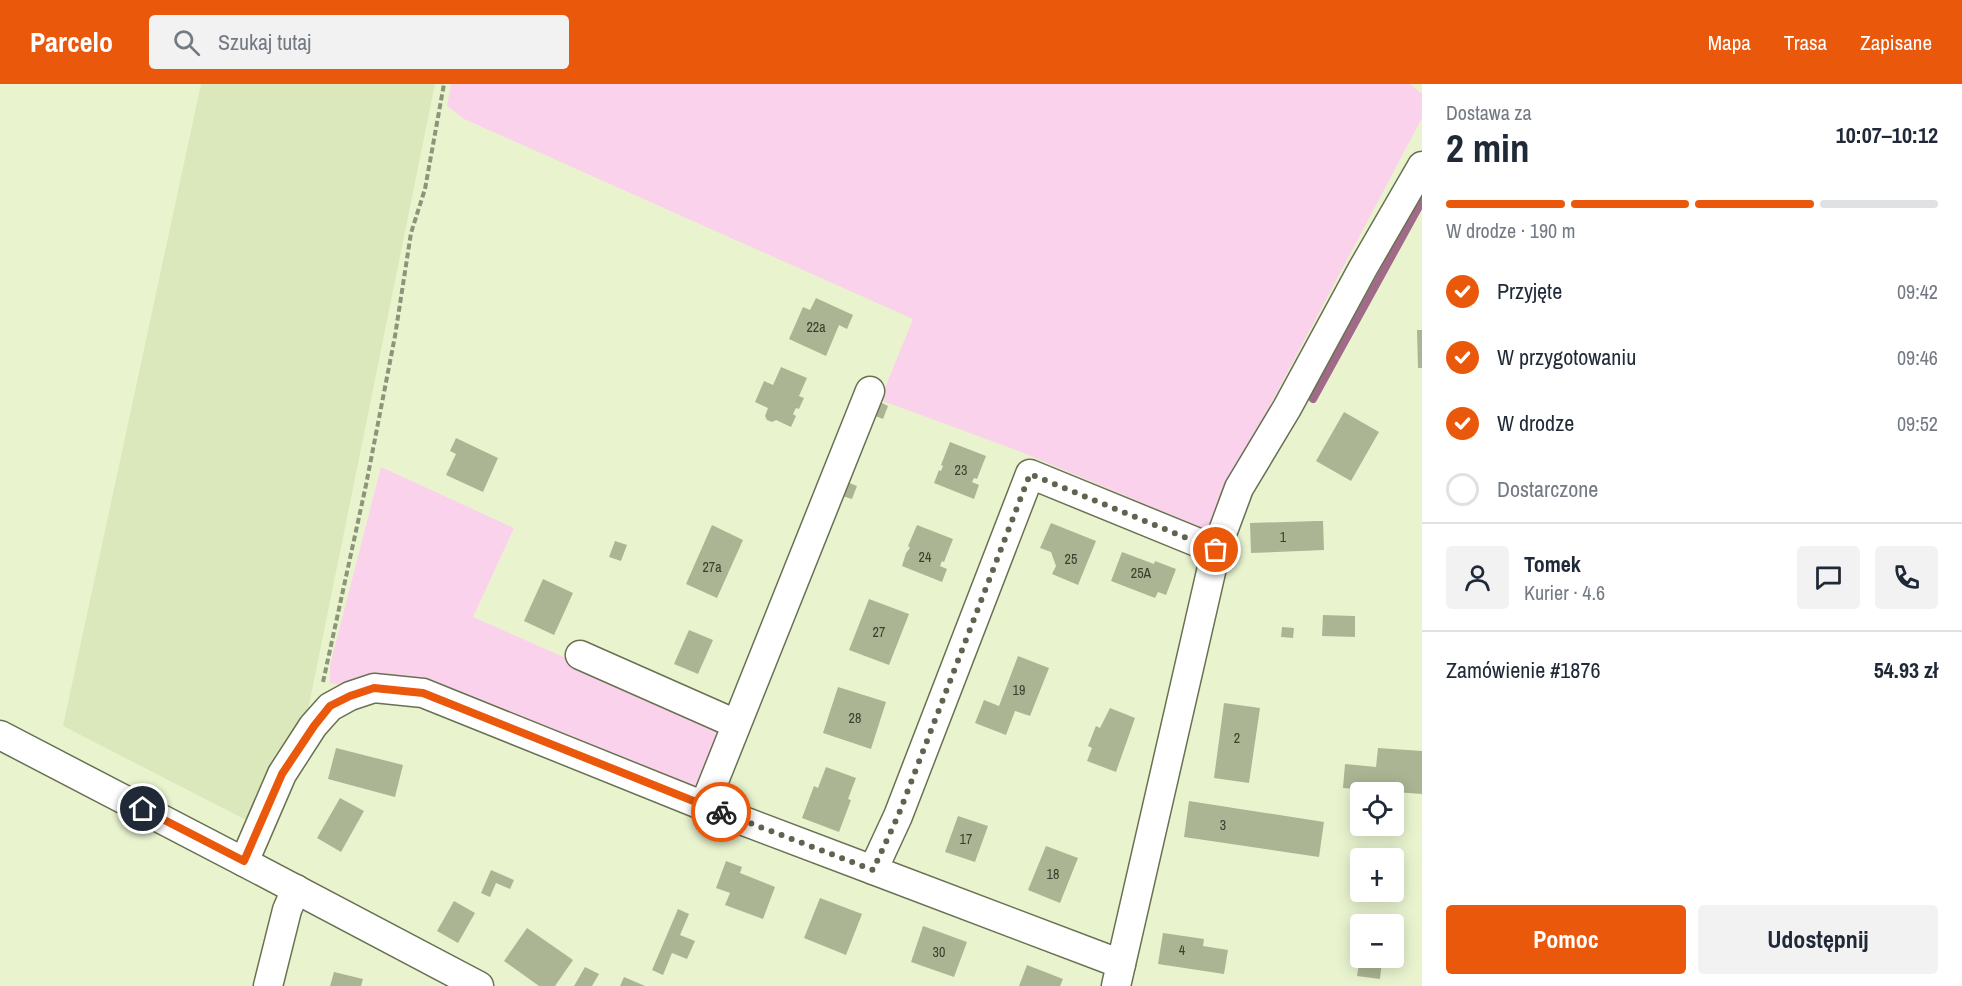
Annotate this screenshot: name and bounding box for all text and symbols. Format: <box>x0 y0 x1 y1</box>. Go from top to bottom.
search box <box>149 15 569 69</box>
text: Parcelo <box>30 23 113 61</box>
icon: search <box>170 26 203 59</box>
text: Szukaj tutaj <box>218 27 311 57</box>
text: Mapa <box>1708 28 1751 57</box>
text: Trasa <box>1784 28 1827 57</box>
text: Zapisane <box>1860 28 1932 57</box>
text: Dostawa za <box>1446 99 1532 126</box>
text: 10:07–10:12 <box>1836 120 1938 150</box>
text: 2 min <box>1446 122 1530 174</box>
text: W drodze · 190 m <box>1446 217 1575 244</box>
icon: check <box>1446 275 1479 308</box>
text: Przyjęte <box>1497 276 1562 306</box>
text: 09:42 <box>1897 278 1938 305</box>
house number: 22a <box>806 318 826 336</box>
icon: check <box>1446 341 1479 374</box>
text: W przygotowaniu <box>1497 342 1636 372</box>
text: 09:46 <box>1897 344 1938 371</box>
icon: check <box>1446 407 1479 440</box>
text: W drodze <box>1497 408 1574 438</box>
text: 09:52 <box>1897 410 1938 437</box>
house number: 23 <box>955 461 967 479</box>
text: Dostarczone <box>1497 474 1598 504</box>
pin <box>1190 524 1241 575</box>
house number: 1 <box>1280 528 1287 546</box>
icon: bag <box>1199 533 1232 566</box>
button: person <box>1446 546 1509 609</box>
button: chat <box>1797 546 1860 609</box>
button: phone <box>1875 546 1938 609</box>
house number: 24 <box>919 548 932 566</box>
text: Tomek <box>1524 549 1581 579</box>
house number: 25 <box>1065 550 1077 568</box>
house number: 27a <box>702 558 722 576</box>
house number: 25A <box>1131 564 1152 582</box>
text: Kurier · 4.6 <box>1524 579 1605 606</box>
house number: 27 <box>873 623 885 641</box>
text: Zamówienie #1876 <box>1446 655 1600 685</box>
text: 54.93 zł <box>1874 655 1938 685</box>
house number: 19 <box>1013 681 1025 699</box>
house number: 28 <box>849 709 861 727</box>
house number: 2 <box>1234 729 1240 747</box>
courier <box>691 782 751 842</box>
map controls <box>1350 782 1404 968</box>
button: locate <box>1350 782 1404 836</box>
pin <box>117 783 168 834</box>
icon: home <box>126 792 159 825</box>
icon: bike <box>705 796 738 829</box>
house number: 3 <box>1220 816 1226 834</box>
house number: 17 <box>960 830 972 848</box>
button: + <box>1350 848 1404 902</box>
house number: 18 <box>1047 865 1059 883</box>
button: Pomoc <box>1446 905 1686 974</box>
button: Udostępnij <box>1698 905 1938 974</box>
button: − <box>1350 914 1404 968</box>
house number: 4 <box>1179 941 1186 959</box>
house number: 30 <box>933 943 945 961</box>

